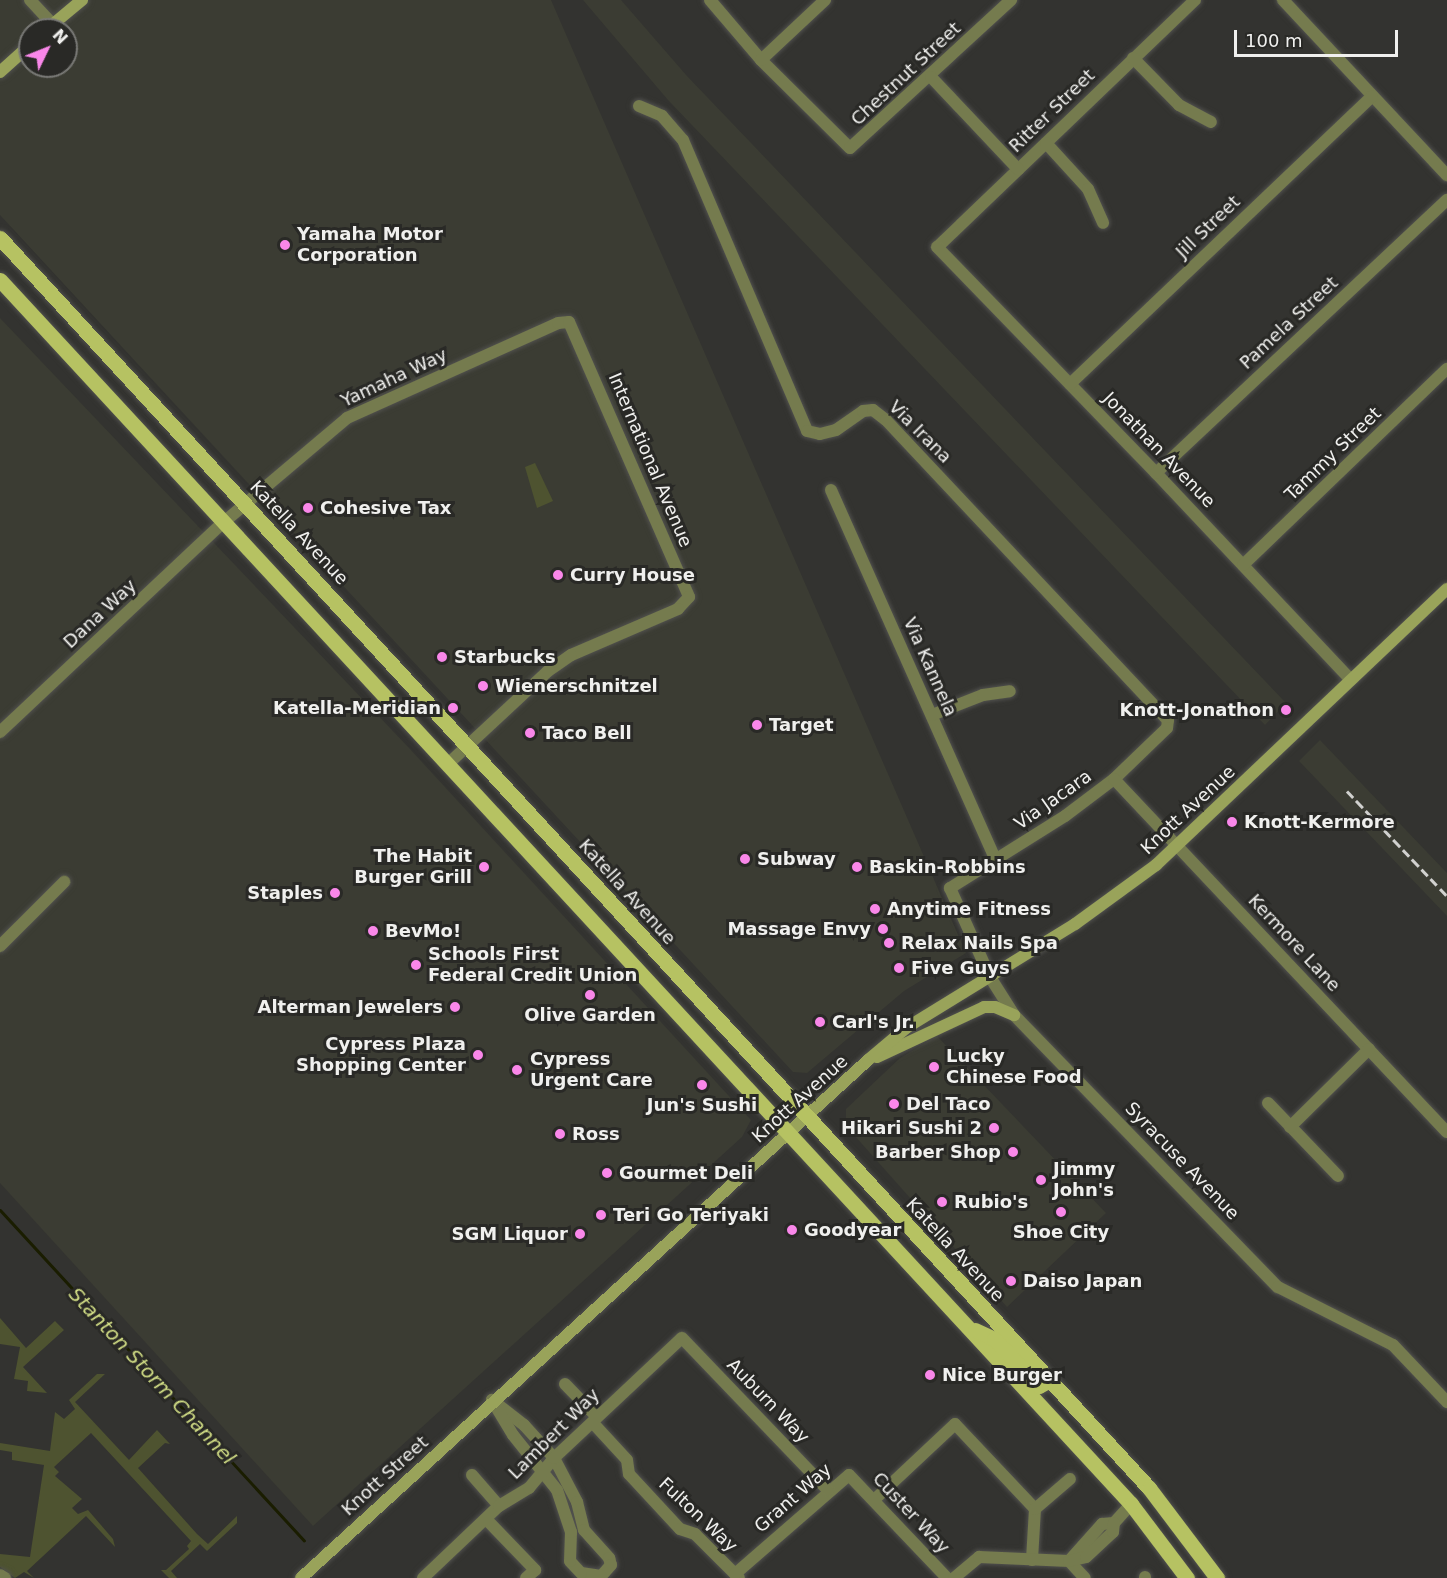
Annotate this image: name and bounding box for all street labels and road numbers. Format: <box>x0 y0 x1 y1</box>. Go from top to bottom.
street label: Chestnut Street <box>847 18 965 130</box>
street label: Ritter Street <box>1005 65 1099 157</box>
street label: Jill Street <box>1171 191 1245 263</box>
street label: Pamela Street <box>1236 272 1342 374</box>
street label: Yamaha Way <box>338 344 450 412</box>
street label: International Avenue <box>603 369 697 551</box>
street label: Jonathan Avenue <box>1098 388 1220 512</box>
street label: Via Irana <box>884 396 956 468</box>
street label: Tammy Street <box>1280 403 1386 505</box>
street label: Katella Avenue <box>245 477 353 589</box>
street label: Dana Way <box>59 575 141 653</box>
street label: Via Kannela <box>899 614 961 720</box>
street label: Knott Avenue <box>1136 761 1240 859</box>
street label: Via Jacara <box>1010 766 1096 834</box>
street label: Katella Avenue <box>574 835 680 949</box>
street label: Kermore Lane <box>1243 890 1345 996</box>
street label: Knott Avenue <box>748 1051 852 1147</box>
street label: Syracuse Avenue <box>1120 1098 1244 1224</box>
street label: Katella Avenue <box>901 1194 1009 1306</box>
street label: Auburn Way <box>722 1354 814 1448</box>
street label: Lambert Way <box>504 1384 604 1484</box>
street label: Knott Street <box>337 1432 433 1520</box>
street label: Grant Way <box>750 1459 836 1537</box>
street label: Custer Way <box>868 1468 954 1558</box>
street label: Fulton Way <box>654 1473 742 1557</box>

